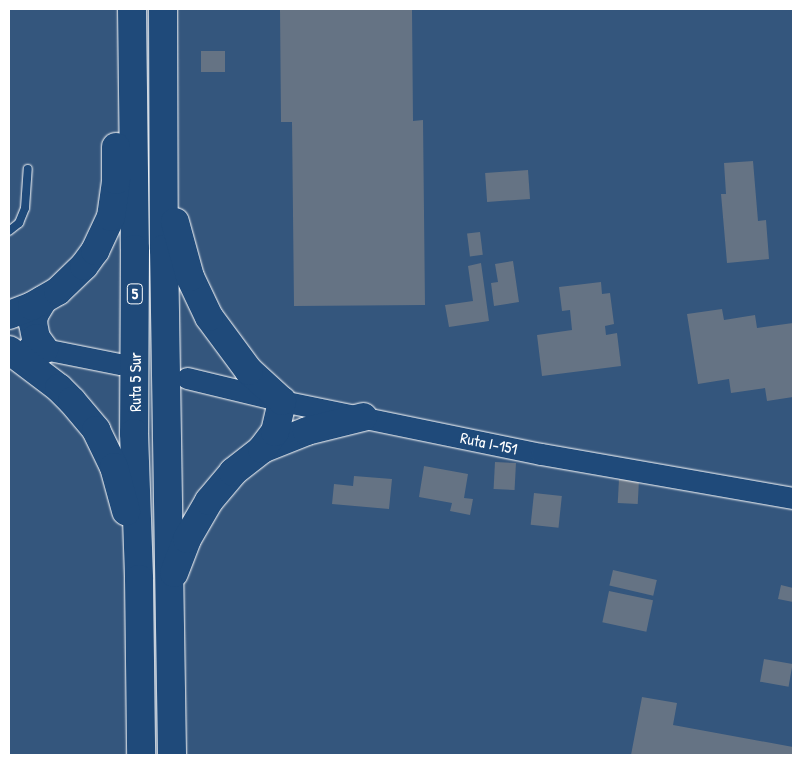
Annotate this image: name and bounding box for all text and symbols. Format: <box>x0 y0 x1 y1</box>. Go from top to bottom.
road number: 5 <box>126 282 144 306</box>
street label: Ruta 5 Sur <box>125 352 145 412</box>
street label: Ruta I-151 <box>459 428 519 458</box>

